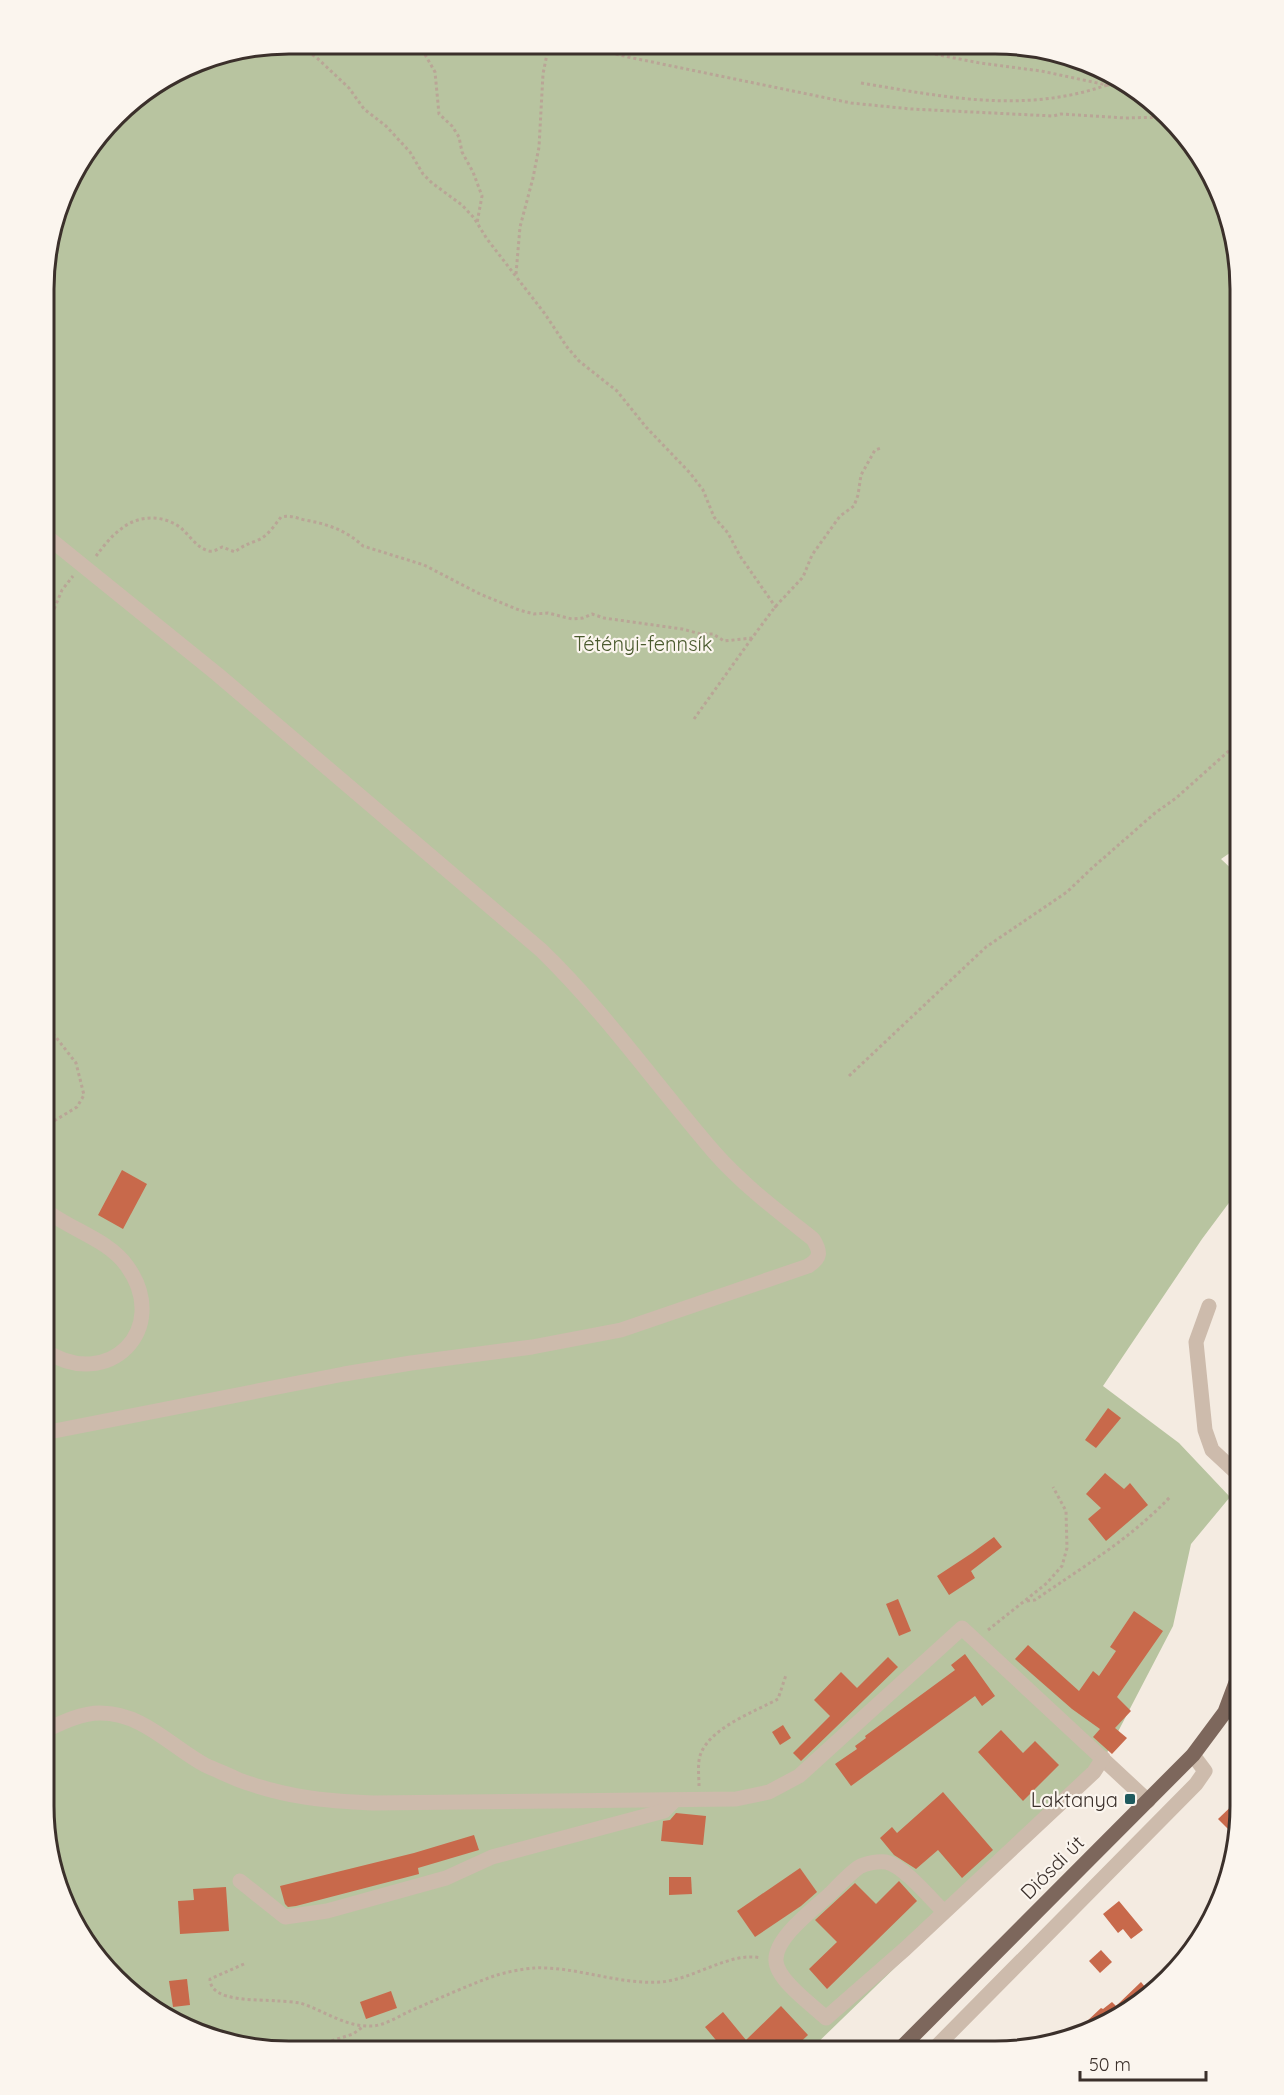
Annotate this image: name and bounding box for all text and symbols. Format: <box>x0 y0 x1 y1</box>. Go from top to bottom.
park label: Tétényi-fennsík <box>573 631 713 656</box>
place label: Laktanya <box>1031 1787 1118 1812</box>
marker: Laktanya <box>1123 1792 1137 1806</box>
street label: Diósdi út <box>1015 1830 1089 1904</box>
scale bar <box>1080 2044 1206 2082</box>
text: 50 m <box>1089 2053 1131 2076</box>

